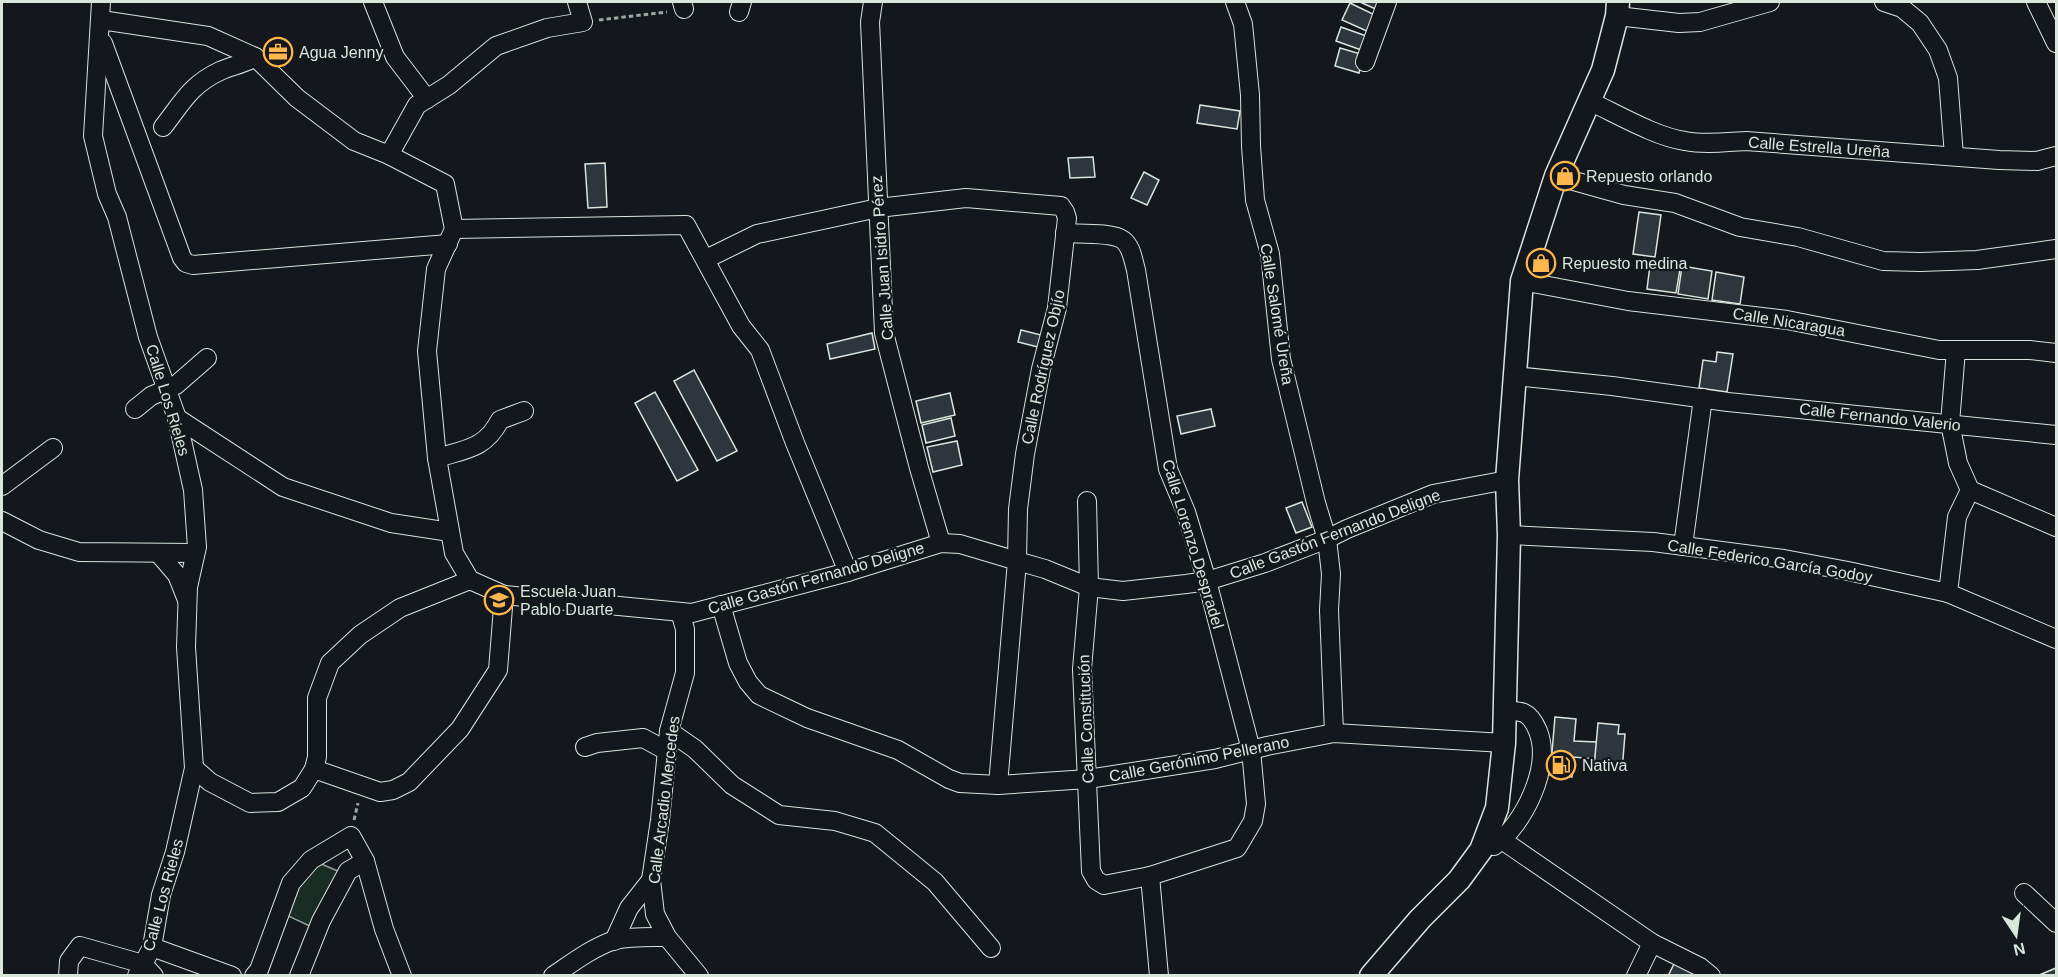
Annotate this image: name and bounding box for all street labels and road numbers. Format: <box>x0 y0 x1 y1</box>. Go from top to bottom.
street label: Calle Estrella Ureña <box>1747 134 1891 160</box>
street label: Calle Juan Isidro Pérez <box>868 175 896 341</box>
street label: Calle Salomé Ureña <box>1257 242 1297 386</box>
street label: Calle Rodríguez Objío <box>1018 288 1068 446</box>
street label: Calle Nicaragua <box>1731 305 1847 339</box>
street label: Calle Los Rieles <box>143 342 193 458</box>
street label: Calle Fernando Valerio <box>1798 400 1962 434</box>
street label: Calle Lorenzo Despradel <box>1159 457 1227 631</box>
street label: Calle Gastón Fernando Deligne <box>1227 486 1443 582</box>
street label: Calle Federico García Godoy <box>1666 536 1874 586</box>
street label: Calle Gastón Fernando Deligne <box>706 539 926 617</box>
street label: Calle Constitución <box>1075 654 1097 784</box>
street label: Calle Arcadio Mercedes <box>645 715 683 885</box>
street label: Calle Gerónimo Pellerano <box>1107 733 1291 785</box>
street label: Calle Los Rieles <box>140 837 186 953</box>

